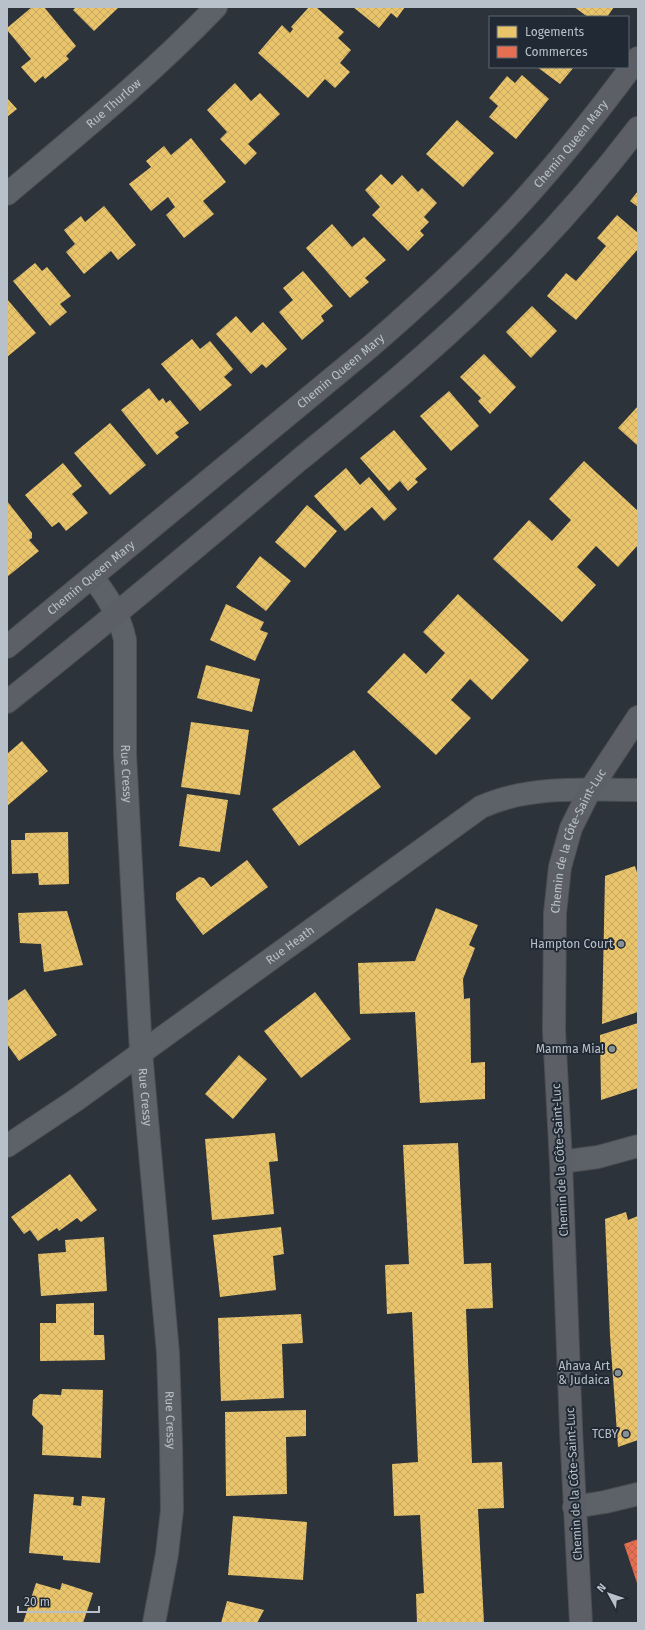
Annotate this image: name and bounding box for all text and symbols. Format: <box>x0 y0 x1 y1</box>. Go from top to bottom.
legend <box>489 16 629 68</box>
text: Logements <box>525 25 584 39</box>
text: Commerces <box>525 45 588 59</box>
street label: Rue Thurlow <box>83 75 144 131</box>
street label: Chemin Queen Mary <box>531 97 611 191</box>
street label: Chemin Queen Mary <box>294 331 387 411</box>
street label: Chemin Queen Mary <box>44 537 138 618</box>
street label: Rue Cressy <box>118 745 135 803</box>
street label: Chemin de la Côte-Saint-Luc <box>548 766 609 914</box>
street label: Rue Heath <box>263 923 317 967</box>
place label: Hampton Court <box>530 937 614 951</box>
marker: Hampton Court <box>616 939 626 949</box>
place label: Mamma Mia! <box>536 1042 604 1056</box>
marker: Mamma Mia! <box>607 1044 617 1054</box>
street label: Rue Cressy <box>135 1067 155 1127</box>
street label: Chemin de la Côte-Saint-Luc <box>549 1083 571 1237</box>
place label: Ahava Art & Judaica <box>558 1359 611 1387</box>
marker: Ahava Art & Judaica <box>613 1368 623 1378</box>
street label: Rue Cressy <box>162 1391 178 1449</box>
street label: Chemin de la Côte-Saint-Luc <box>563 1407 585 1561</box>
place label: TCBY <box>592 1427 618 1441</box>
marker: TCBY <box>621 1429 631 1439</box>
north arrow <box>589 1574 629 1614</box>
text: N <box>594 1581 609 1595</box>
scale bar <box>18 1588 99 1614</box>
text: 20 m <box>24 1595 50 1609</box>

